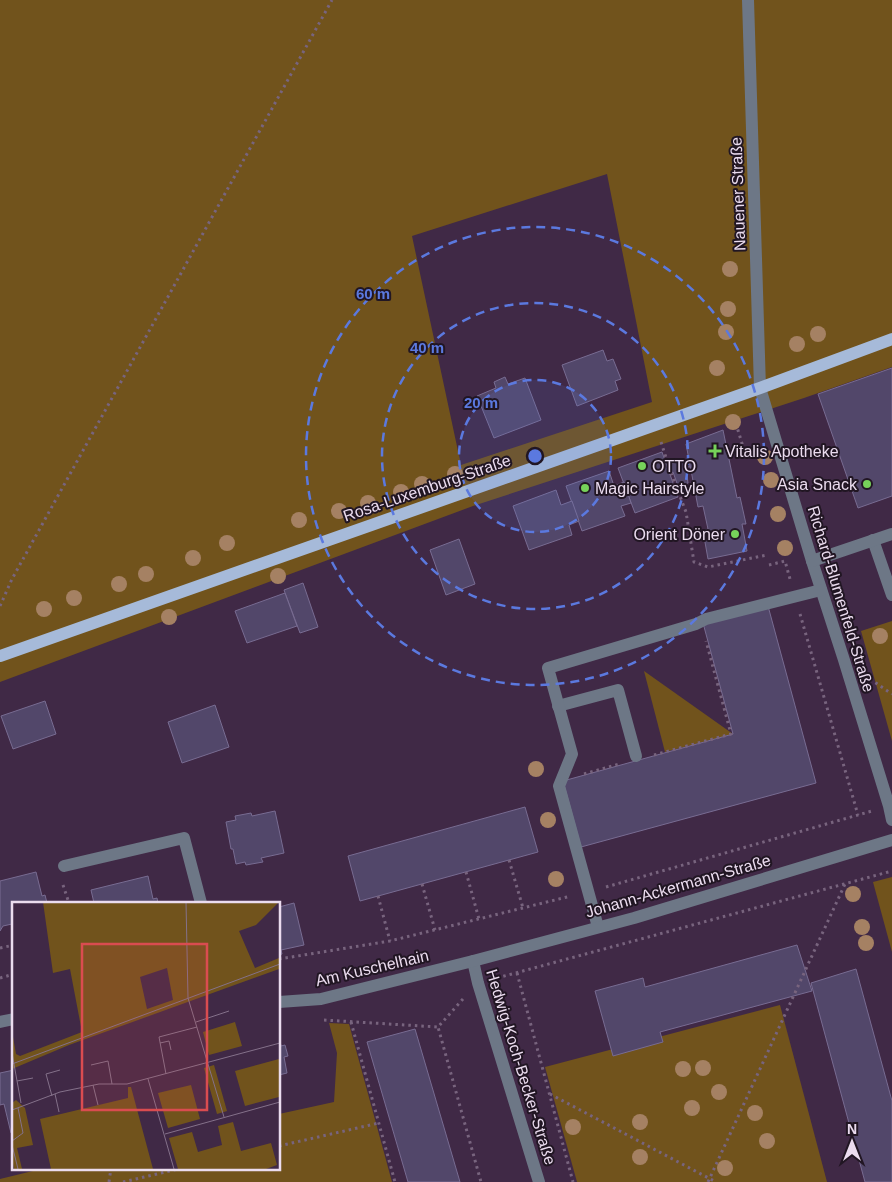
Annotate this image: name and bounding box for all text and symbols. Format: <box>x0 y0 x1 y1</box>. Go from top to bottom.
street label: Nauener Straße <box>728 137 748 251</box>
text: 60 m <box>356 285 390 302</box>
text: 40 m <box>410 339 444 356</box>
text: 20 m <box>464 394 498 411</box>
place label: Vitalis Apotheke <box>725 443 839 460</box>
marker: Vitalis Apotheke <box>709 445 721 457</box>
centre of rings <box>526 447 544 465</box>
street label: Rosa-Luxemburg-Straße <box>341 451 513 525</box>
place label: OTTO <box>652 458 696 475</box>
marker: OTTO <box>636 460 648 472</box>
place label: Asia Snack <box>777 476 858 493</box>
marker: Asia Snack <box>861 478 873 490</box>
place label: Magic Hairstyle <box>595 480 704 497</box>
marker: Magic Hairstyle <box>579 482 591 494</box>
street label: Richard-Blumenfeld-Straße <box>805 504 877 694</box>
place label: Orient Döner <box>633 526 726 543</box>
marker: Orient Döner <box>729 528 741 540</box>
street label: Johann-Ackermann-Straße <box>583 851 773 921</box>
inset map <box>12 902 280 1170</box>
street label: Am Kuschelhain <box>314 947 430 989</box>
street label: Hedwig-Koch-Becker-Straße <box>483 967 559 1167</box>
north arrow <box>827 1117 877 1167</box>
text: N <box>847 1121 857 1137</box>

